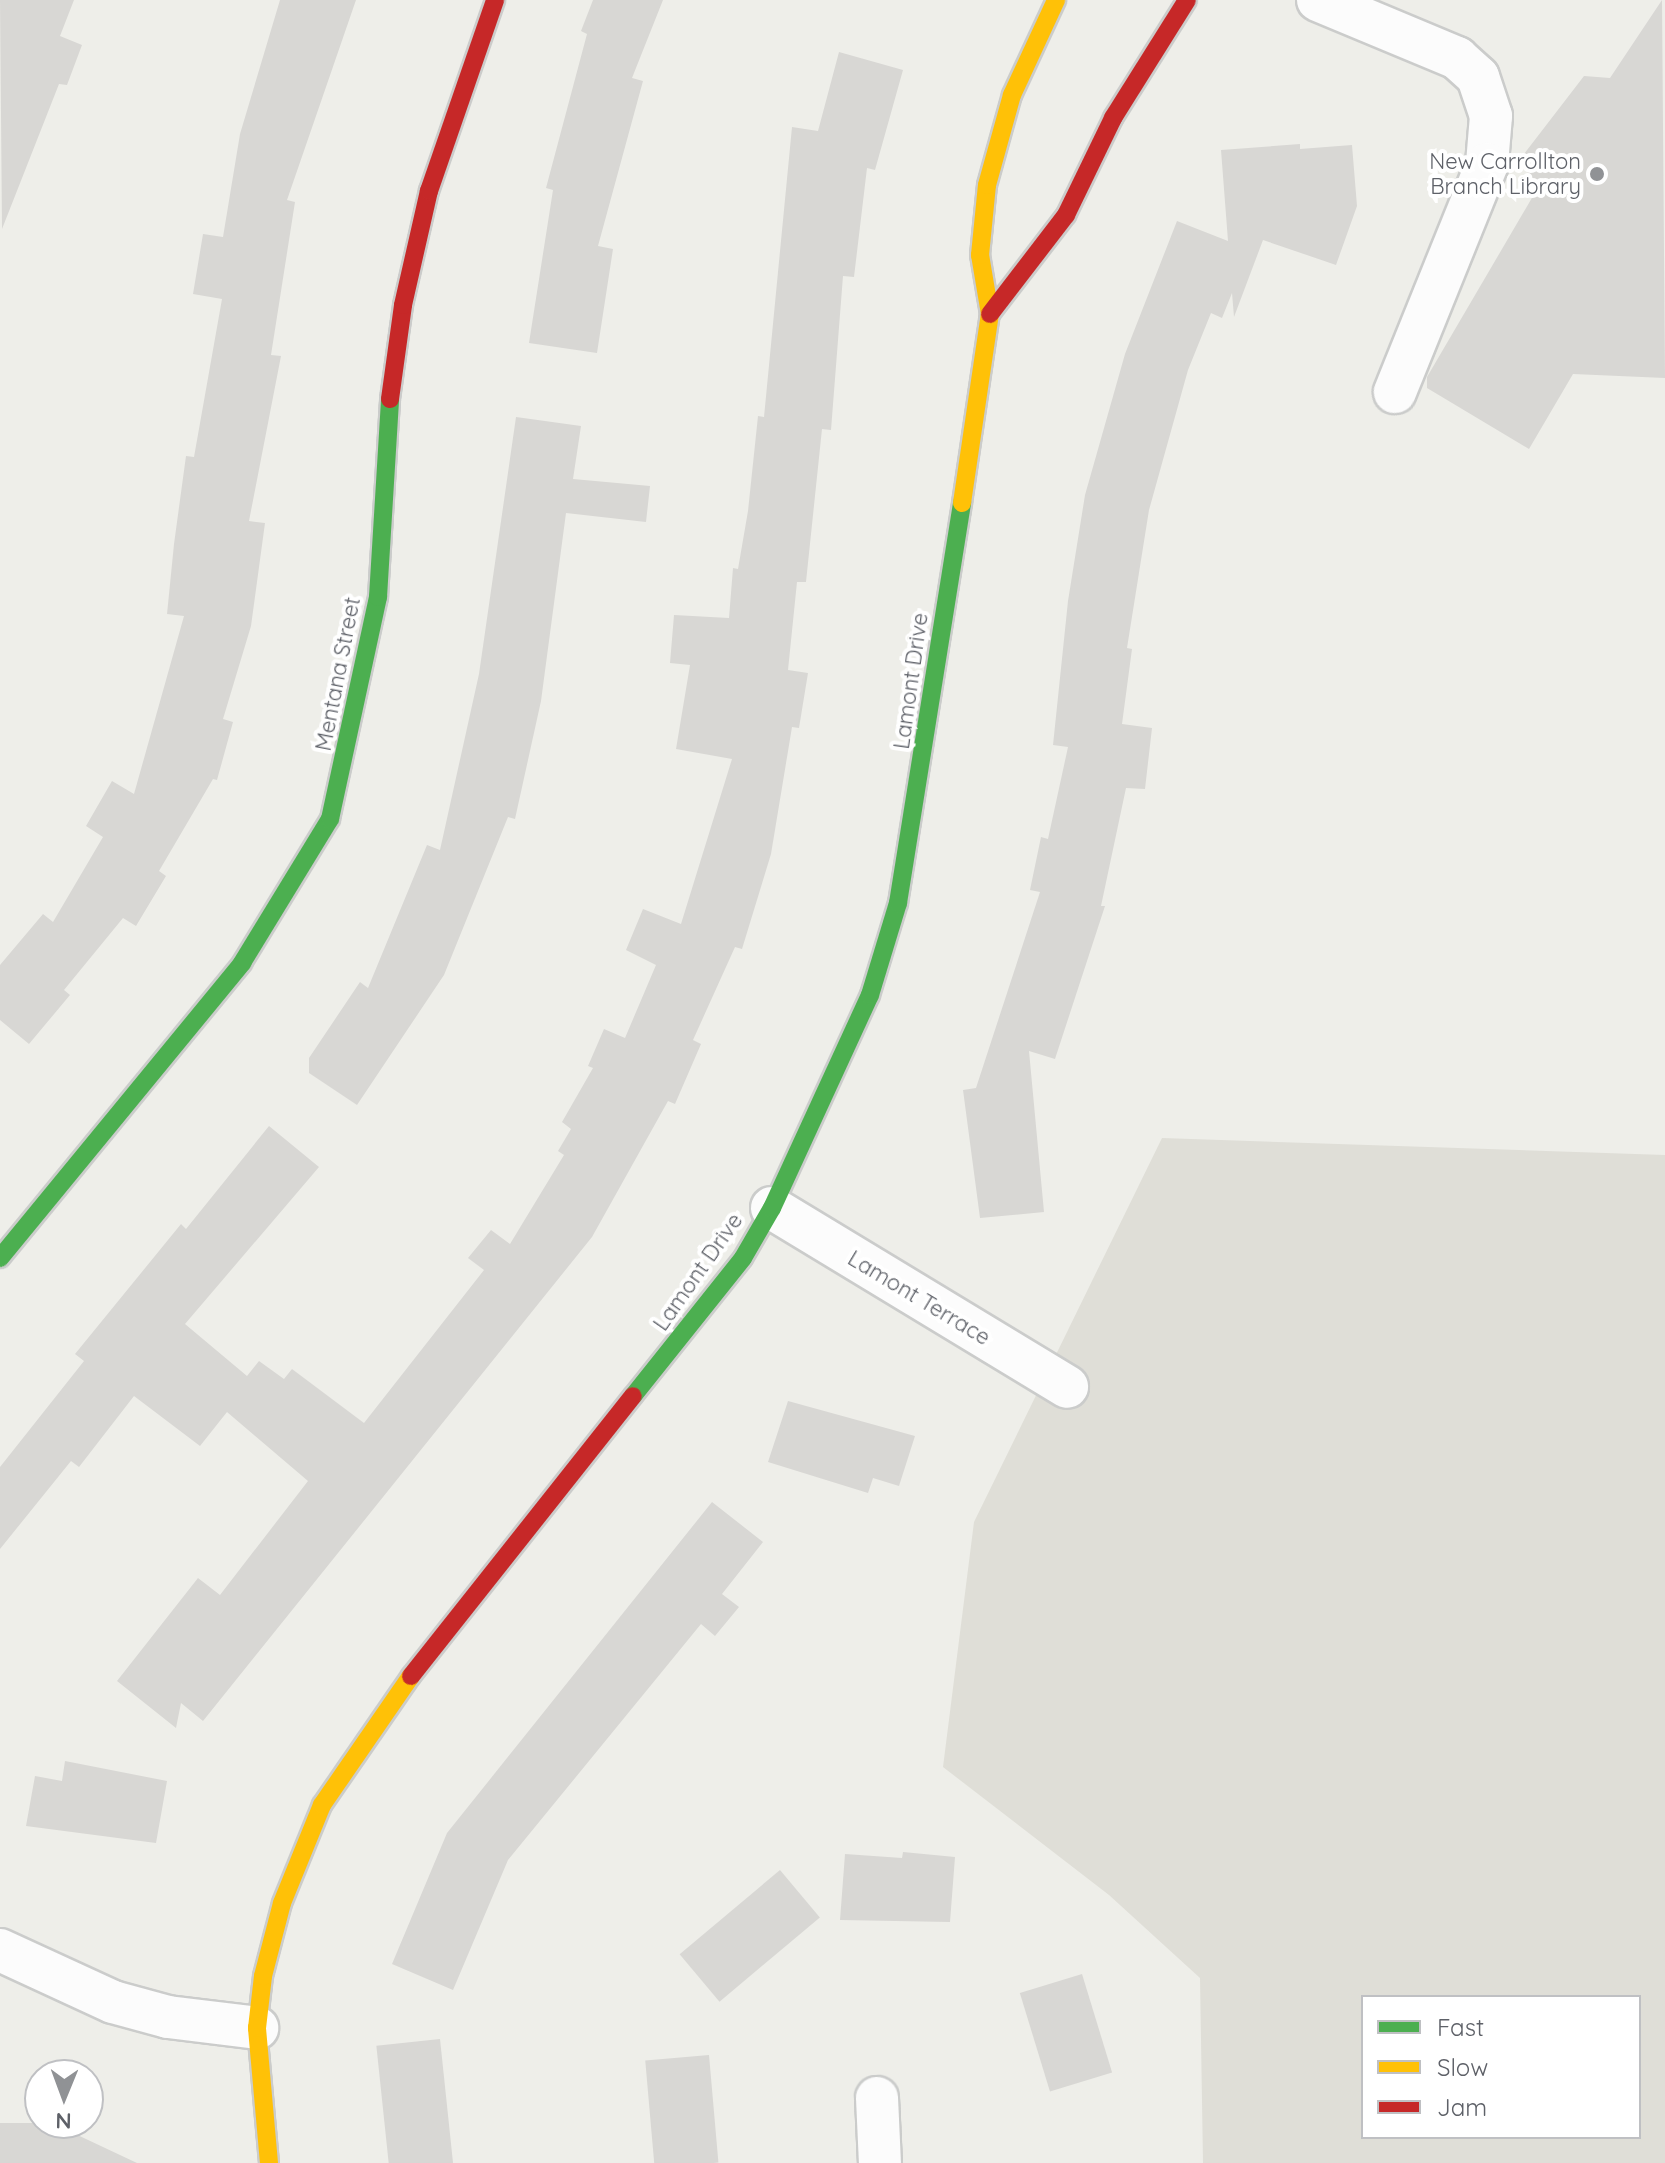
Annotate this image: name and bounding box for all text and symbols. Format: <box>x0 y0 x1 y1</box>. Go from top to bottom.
place label: New Carrollton Branch Library <box>1429 148 1581 200</box>
marker: New Carrollton Branch Library <box>1588 165 1606 183</box>
street label: Mentana Street <box>310 595 366 753</box>
street label: Lamont Drive <box>888 611 934 751</box>
street label: Lamont Drive <box>648 1208 748 1336</box>
street label: Lamont Terrace <box>843 1245 995 1351</box>
legend <box>1361 1995 1641 2139</box>
text: Fast <box>1437 2012 1484 2042</box>
text: Slow <box>1437 2052 1488 2082</box>
north arrow <box>24 2059 104 2139</box>
text: Jam <box>1437 2092 1487 2122</box>
text: N <box>55 2107 72 2135</box>

